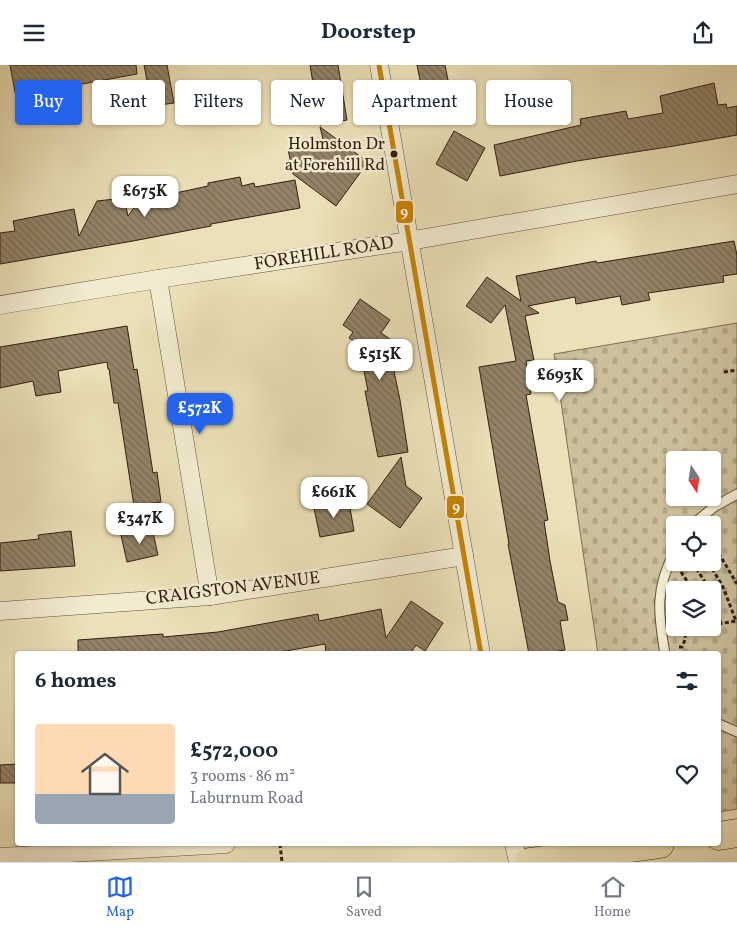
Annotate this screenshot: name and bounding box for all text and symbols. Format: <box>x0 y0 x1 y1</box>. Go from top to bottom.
text: Doorstep <box>321 17 416 48</box>
icon: menu <box>20 19 48 47</box>
icon: share <box>689 19 717 47</box>
chip: Buy <box>15 80 82 125</box>
chip: Rent <box>92 80 165 125</box>
chip: Filters <box>175 80 261 125</box>
chip: New <box>271 80 343 125</box>
chip: Apartment <box>353 80 476 125</box>
chip: House <box>486 80 571 125</box>
place label: Holmston Dr at Forehill Rd <box>285 133 385 177</box>
marker: Holmston Dr at Forehill Rd <box>389 149 399 159</box>
pin: £675K <box>110 175 180 218</box>
text: £675K <box>123 181 167 203</box>
line badge: 9 <box>395 200 414 224</box>
text: 9 <box>400 204 408 223</box>
street label: FOREHILL ROAD <box>252 231 396 277</box>
pin: £515K <box>345 339 415 381</box>
text: £515K <box>359 344 401 366</box>
pin: £693K <box>525 359 595 402</box>
text: £693K <box>537 365 583 387</box>
pin: £572K <box>165 393 235 435</box>
text: £572K <box>178 398 222 420</box>
north arrow <box>666 451 721 506</box>
map controls <box>666 451 721 636</box>
pin: £661K <box>299 477 369 519</box>
text: £661K <box>312 482 356 504</box>
line badge: 9 <box>446 495 465 519</box>
text: 9 <box>452 499 460 518</box>
pin: £347K <box>105 503 175 545</box>
text: £347K <box>117 508 163 530</box>
button: locate <box>666 516 721 571</box>
street label: CRAIGSTON AVENUE <box>144 566 322 612</box>
button: layers <box>666 581 721 636</box>
text: 6 homes <box>35 667 116 696</box>
icon: filters <box>673 667 701 695</box>
text: £572,000 <box>190 737 278 766</box>
icon: home <box>75 744 135 804</box>
icon: heart <box>673 760 701 788</box>
text: 3 rooms · 86 m² <box>190 766 295 788</box>
text: Laburnum Road <box>190 788 303 810</box>
tab: Map <box>106 873 134 922</box>
tab: Saved <box>346 873 382 922</box>
tab: Home <box>594 873 631 922</box>

